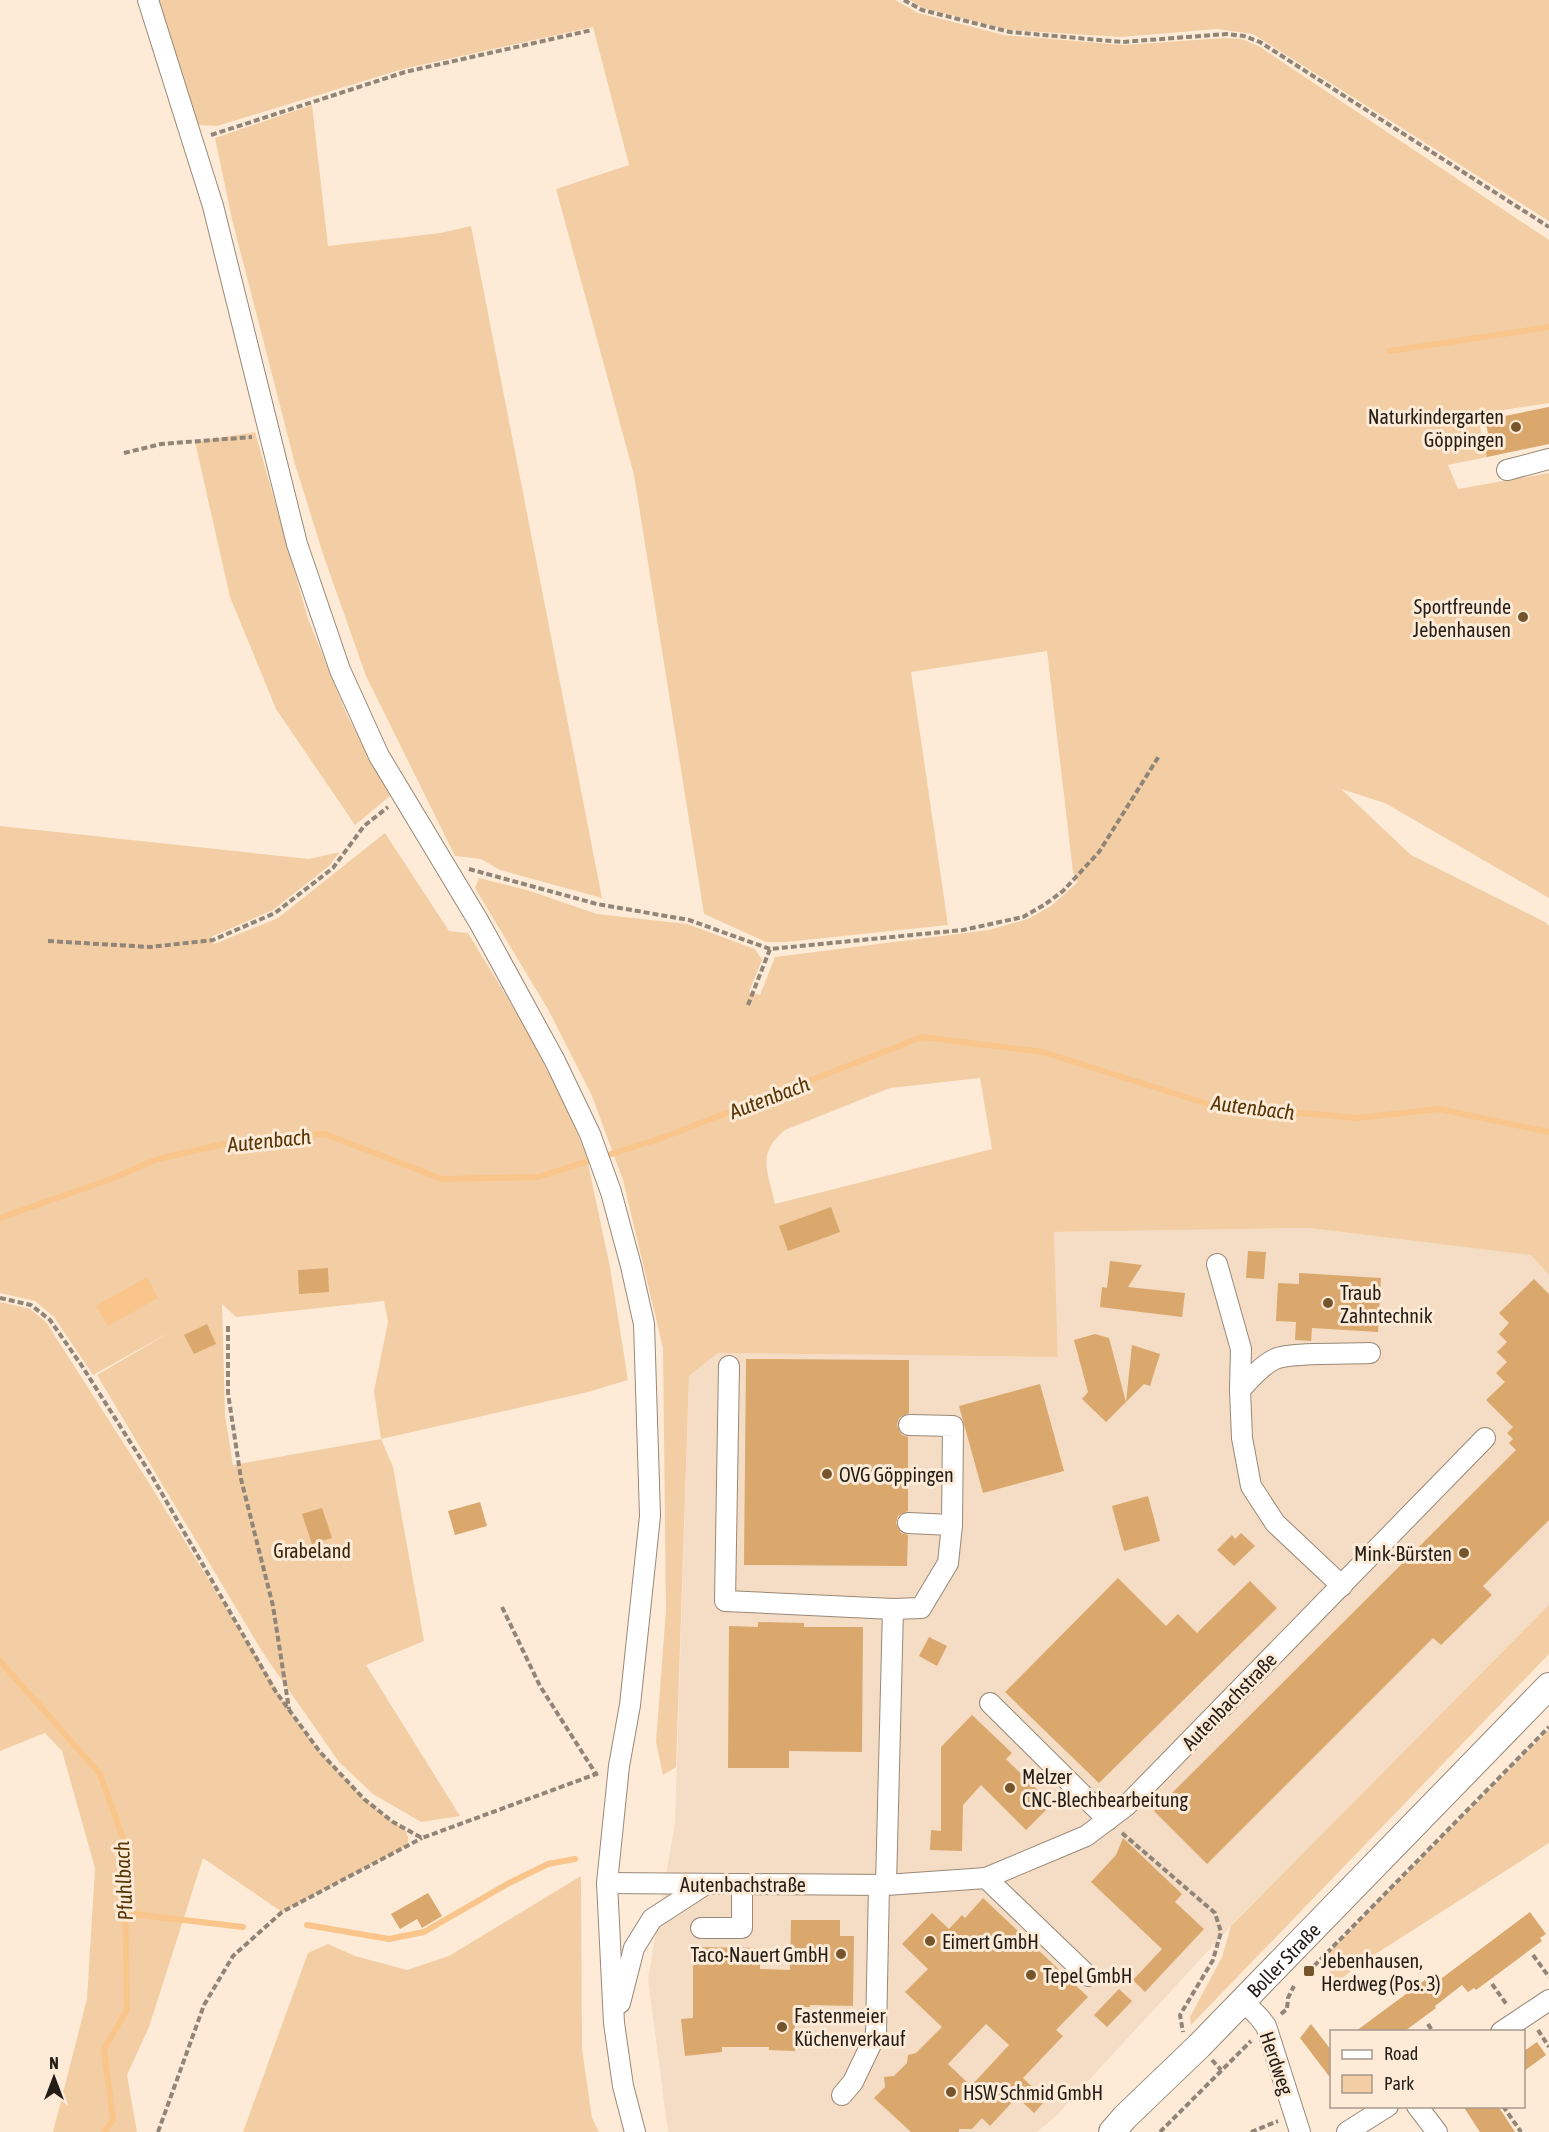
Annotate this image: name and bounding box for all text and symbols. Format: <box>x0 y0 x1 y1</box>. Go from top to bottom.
place label: Naturkindergarten Göppingen <box>1368 405 1504 451</box>
marker: Naturkindergarten Göppingen <box>1509 420 1523 434</box>
place label: Sportfreunde Jebenhausen <box>1413 595 1511 641</box>
marker: Sportfreunde Jebenhausen <box>1516 610 1530 624</box>
water label: Autenbach <box>725 1071 812 1124</box>
water label: Autenbach <box>1209 1090 1296 1124</box>
water label: Autenbach <box>225 1124 312 1156</box>
place label: Traub Zahntechnik <box>1340 1281 1433 1327</box>
marker: Traub Zahntechnik <box>1321 1296 1335 1310</box>
place label: OVG Göppingen <box>839 1463 954 1486</box>
marker: OVG Göppingen <box>820 1467 834 1481</box>
park label: Grabeland <box>273 1539 351 1562</box>
place label: Mink-Bürsten <box>1354 1542 1452 1565</box>
marker: Mink-Bürsten <box>1457 1546 1471 1560</box>
street label: Autenbachstraße <box>1177 1648 1281 1754</box>
place label: Melzer CNC-Blechbearbeitung <box>1022 1765 1188 1811</box>
marker: Melzer CNC-Blechbearbeitung <box>1003 1781 1017 1795</box>
water label: Pfuhlbach <box>109 1841 137 1921</box>
street label: Autenbachstraße <box>680 1873 806 1896</box>
street label: Boller Straße <box>1242 1918 1324 2001</box>
place label: Eimert GmbH <box>942 1930 1039 1953</box>
marker: Eimert GmbH <box>923 1934 937 1948</box>
place label: Taco-Nauert GmbH <box>690 1943 829 1966</box>
marker: Taco-Nauert GmbH <box>834 1947 848 1961</box>
place label: Jebenhausen, Herdweg (Pos. 3) <box>1321 1949 1441 1995</box>
place label: Tepel GmbH <box>1043 1964 1132 1987</box>
marker: Jebenhausen, Herdweg (Pos. 3) <box>1302 1964 1316 1978</box>
marker: Tepel GmbH <box>1024 1968 1038 1982</box>
place label: Fastenmeier Küchenverkauf <box>794 2004 906 2050</box>
marker: Fastenmeier Küchenverkauf <box>775 2020 789 2034</box>
street label: Herdweg <box>1255 2028 1299 2098</box>
legend <box>1330 2030 1525 2108</box>
text: Road <box>1384 2043 1418 2064</box>
north arrow <box>24 2048 84 2108</box>
text: N <box>49 2054 59 2072</box>
text: Park <box>1384 2073 1414 2094</box>
place label: HSW Schmid GmbH <box>963 2081 1103 2104</box>
marker: HSW Schmid GmbH <box>944 2085 958 2099</box>

